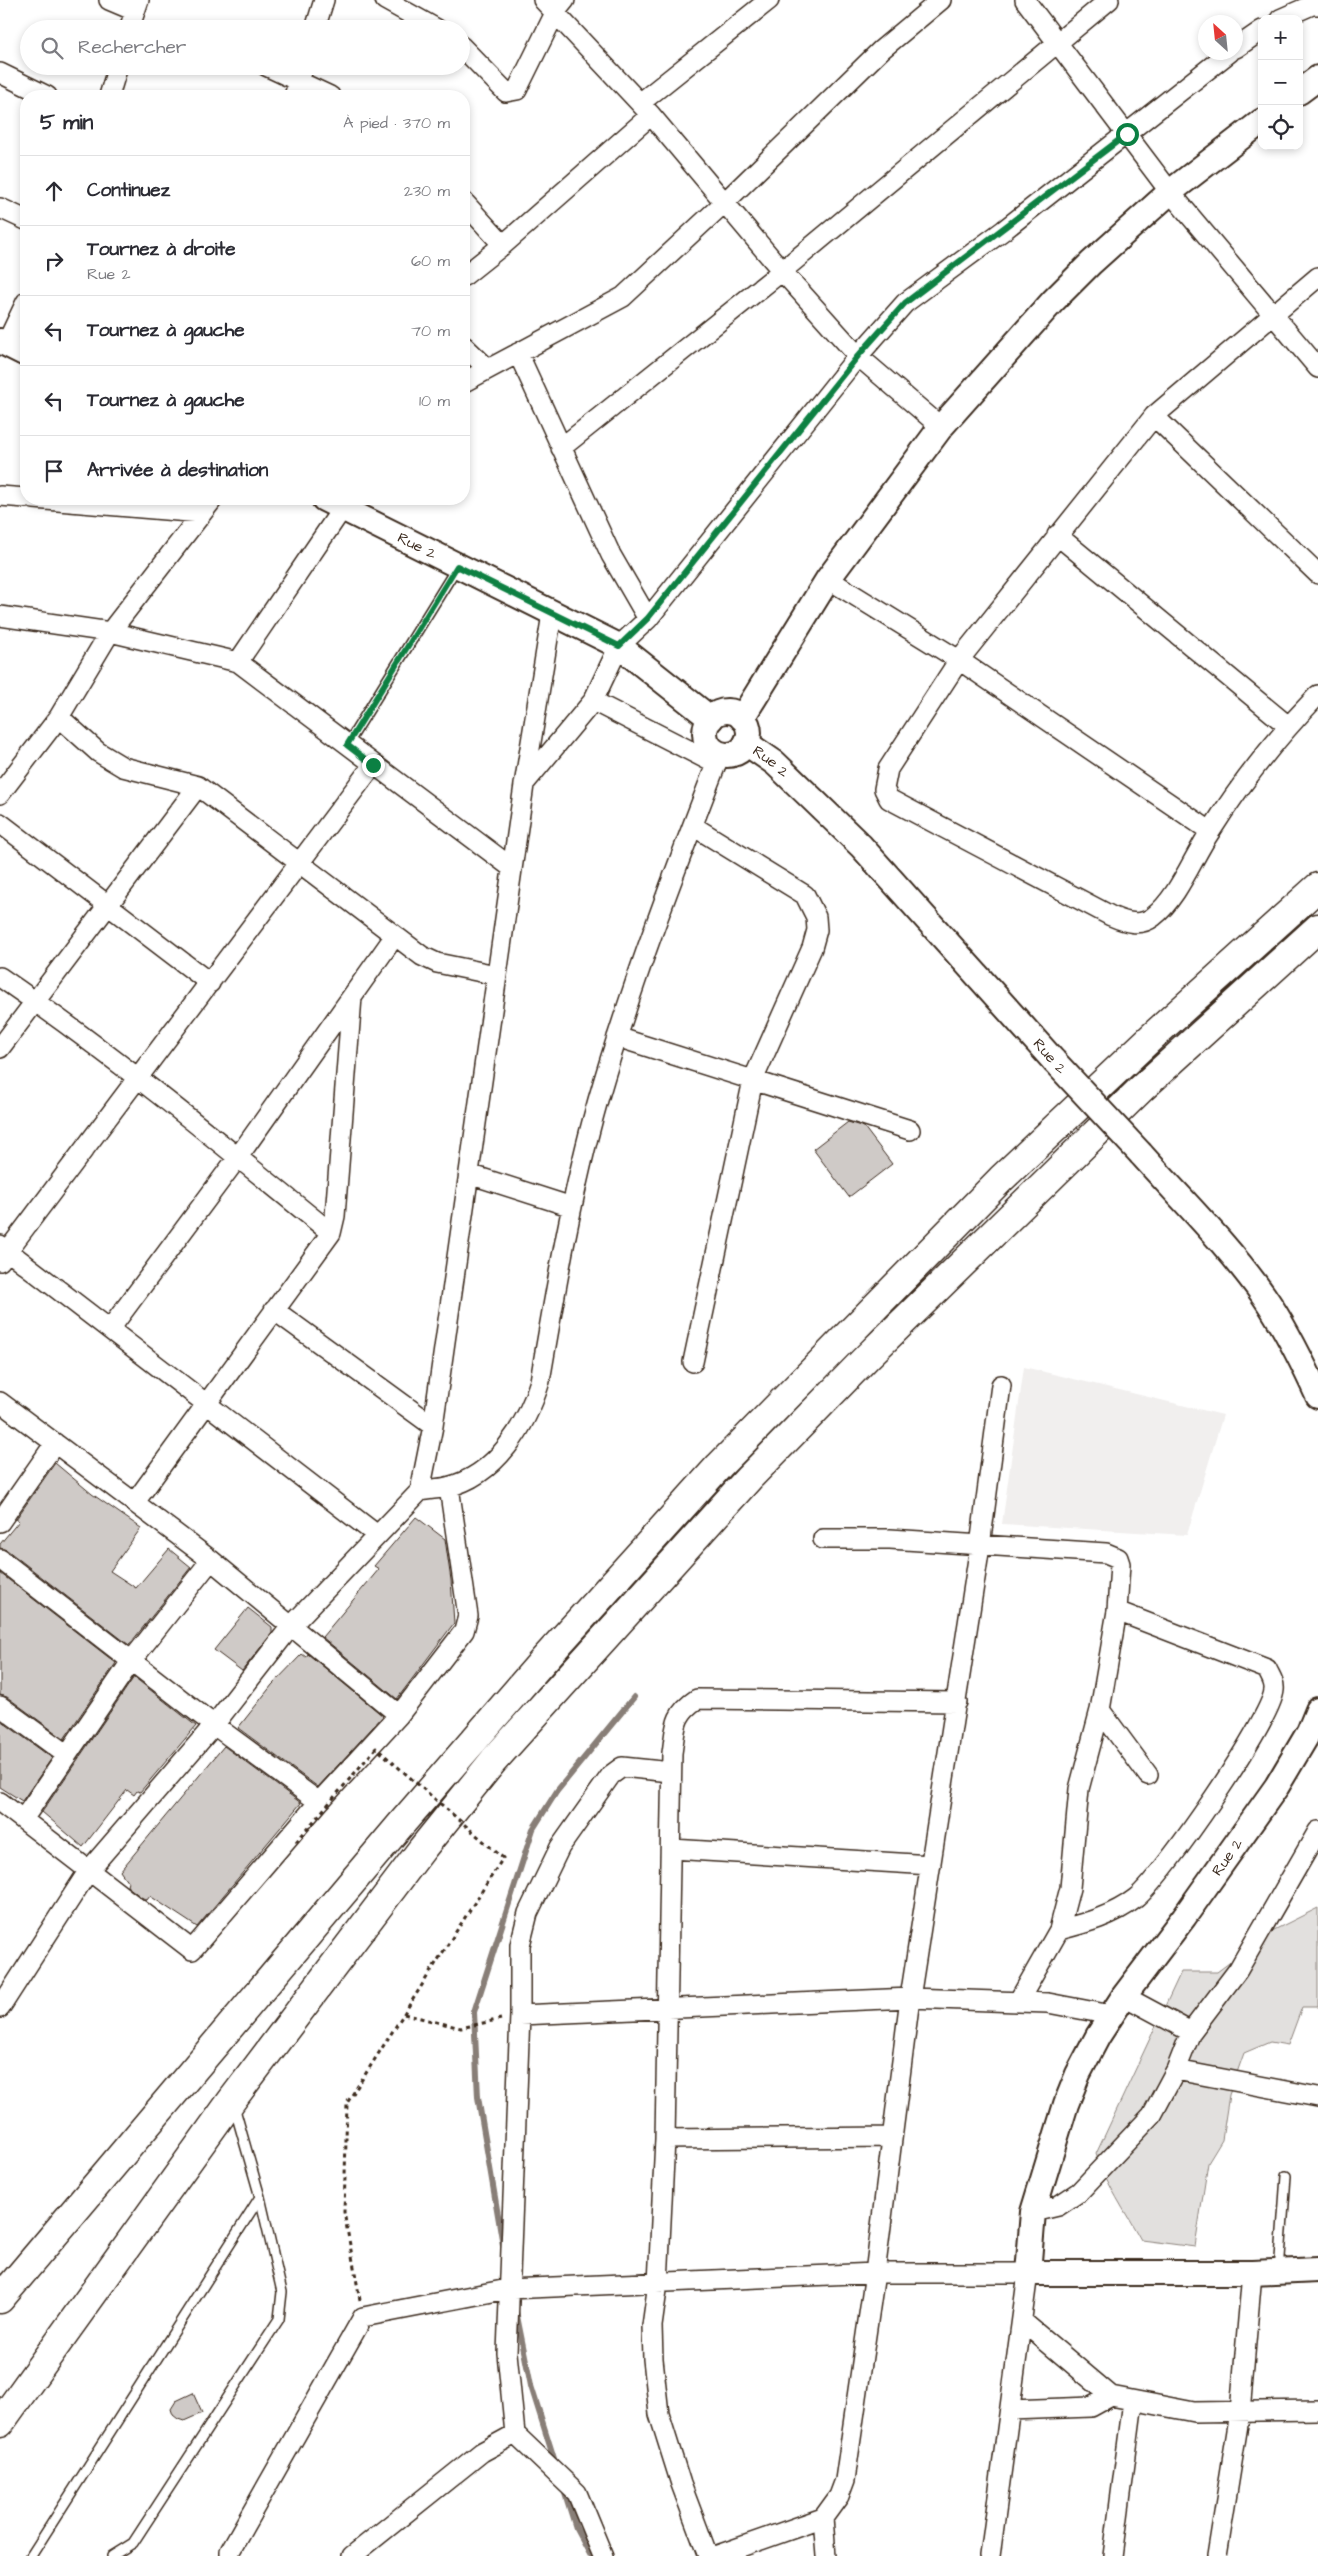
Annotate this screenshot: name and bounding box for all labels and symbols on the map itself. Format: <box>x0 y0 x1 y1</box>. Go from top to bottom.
north arrow <box>1198 15 1243 60</box>
route start <box>1116 123 1139 146</box>
street label: Rue 2 <box>394 527 440 565</box>
street label: Rue 2 <box>748 741 794 783</box>
route end <box>362 754 385 777</box>
street label: Rue 2 <box>1028 1034 1071 1079</box>
street label: Rue 2 <box>1207 1834 1248 1880</box>

